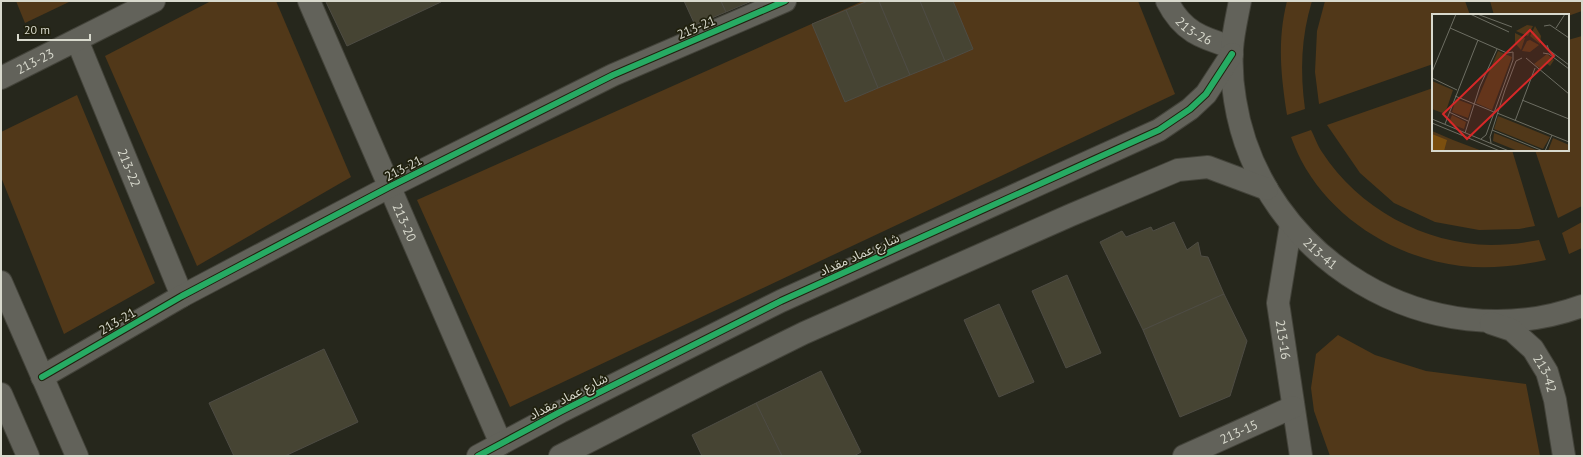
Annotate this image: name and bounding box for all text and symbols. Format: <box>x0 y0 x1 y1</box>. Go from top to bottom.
street label: 213-21 <box>674 12 718 43</box>
street label: 213-26 <box>1172 13 1214 49</box>
inset map <box>1432 14 1569 151</box>
scale bar <box>18 16 90 42</box>
text: 20 m <box>24 22 50 37</box>
street label: 213-23 <box>13 45 57 78</box>
street label: 213-22 <box>113 146 144 190</box>
street label: 213-21 <box>381 152 425 185</box>
street label: 213-20 <box>389 201 420 244</box>
street label: شارع عماد مقداد <box>817 229 903 281</box>
street label: 213-41 <box>1299 234 1341 273</box>
street label: 213-21 <box>96 304 139 339</box>
street label: 213-16 <box>1272 318 1294 361</box>
street label: 213-42 <box>1529 351 1560 394</box>
street label: شارع عماد مقداد <box>526 369 611 425</box>
street label: 213-15 <box>1217 416 1261 448</box>

